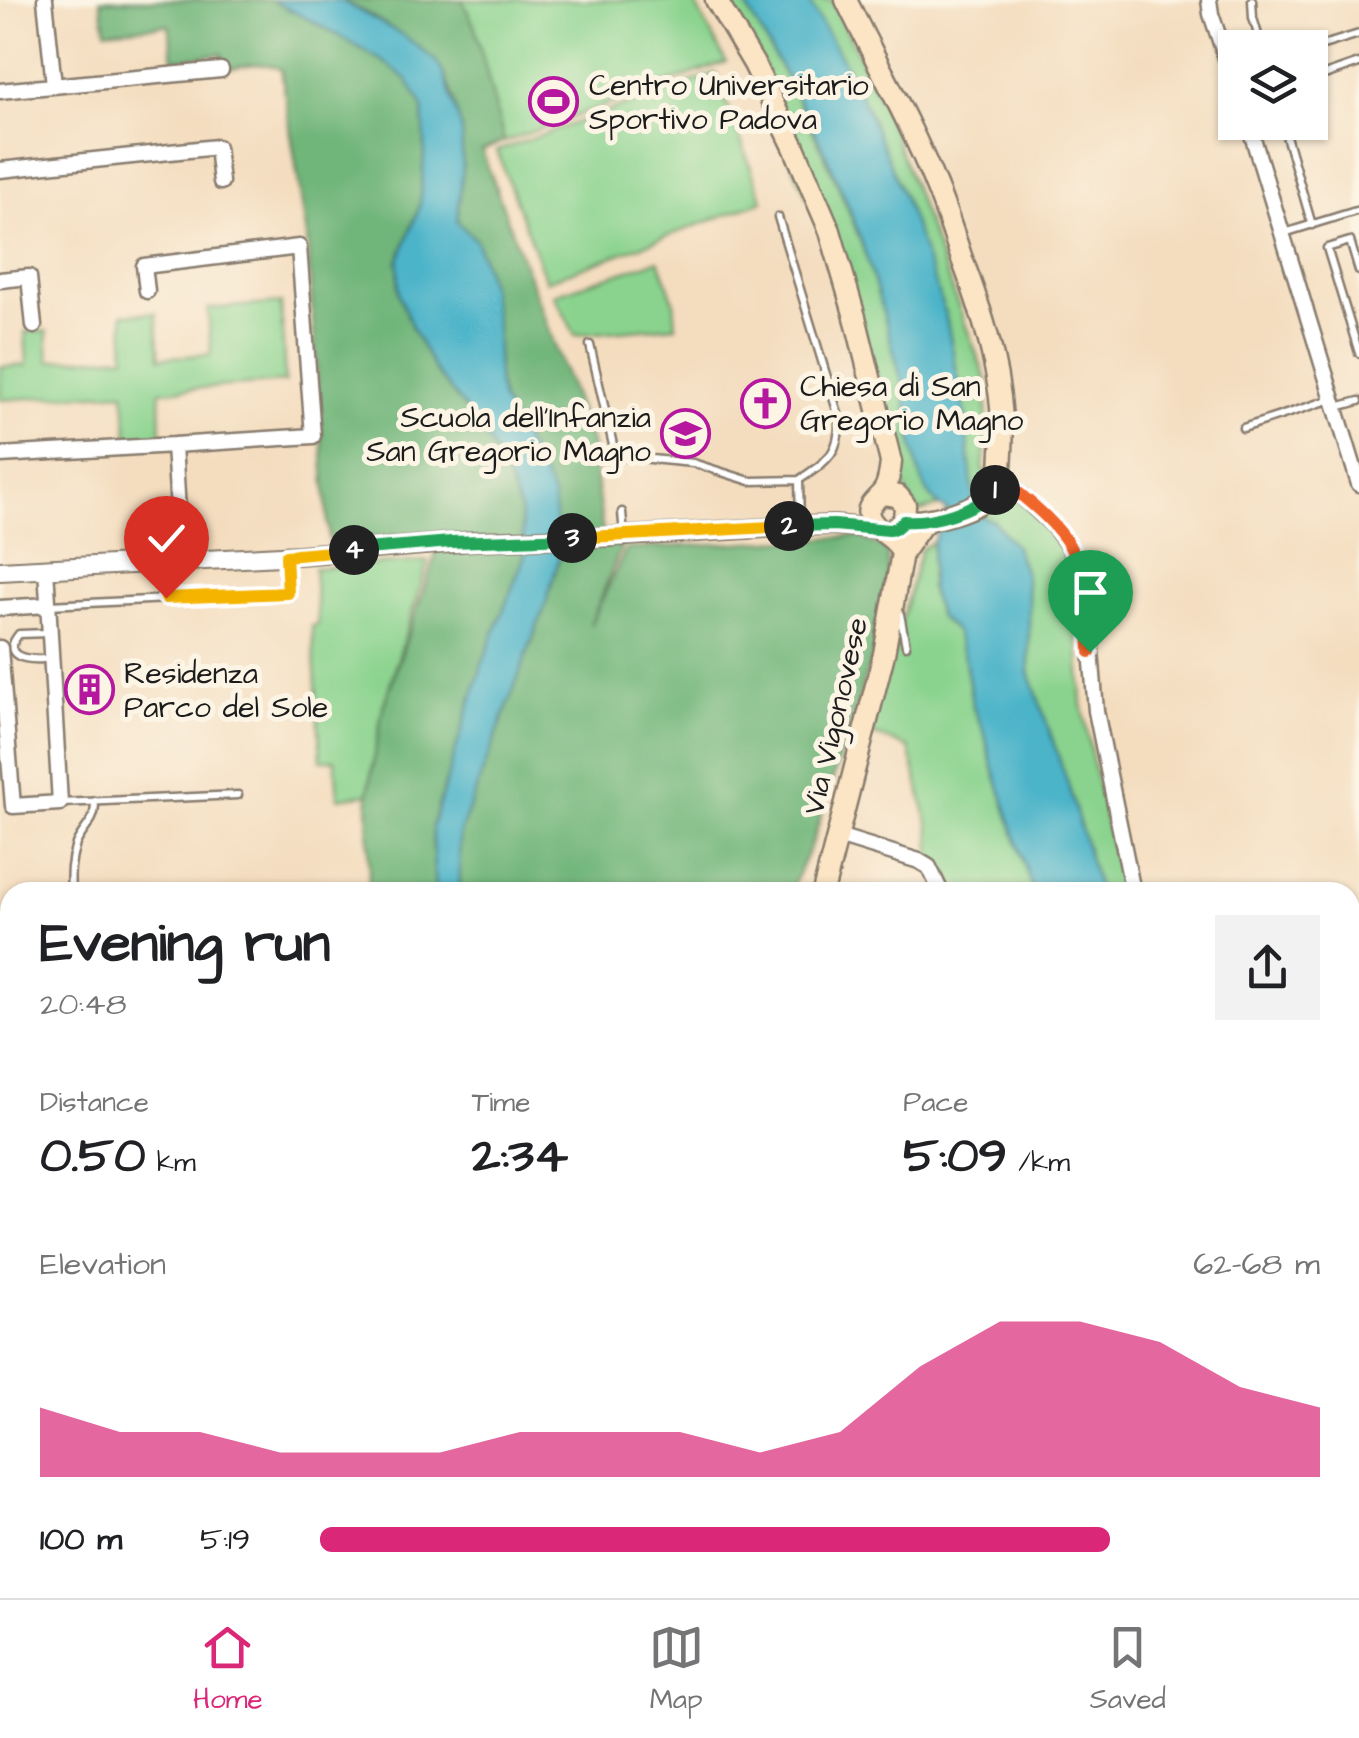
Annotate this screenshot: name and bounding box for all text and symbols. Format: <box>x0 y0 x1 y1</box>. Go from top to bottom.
map controls <box>1218 30 1328 140</box>
button: layers <box>1218 30 1328 140</box>
place label: Centro Universitario Sportivo Padova <box>589 65 869 141</box>
sports icon: Centro Universitario Sportivo Padova <box>528 76 580 128</box>
place label: Chiesa di San Gregorio Magno <box>800 366 1023 443</box>
church icon: Chiesa di San Gregorio Magno <box>739 377 791 429</box>
place label: Scuola dell'Infanzia San Gregorio Magno <box>366 397 651 474</box>
school or university icon: Scuola dell'Infanzia San Gregorio Magno <box>660 408 712 460</box>
pin: 1 <box>970 465 1020 515</box>
text: 1 <box>993 470 997 509</box>
pin <box>124 496 209 599</box>
pin: 2 <box>764 501 814 551</box>
text: 2 <box>781 506 797 545</box>
icon: check <box>139 511 194 566</box>
pin: 3 <box>547 513 597 563</box>
text: 3 <box>565 518 579 557</box>
pin: 4 <box>329 525 379 575</box>
text: 4 <box>344 530 364 569</box>
pin <box>1048 550 1133 653</box>
icon: arrive <box>1063 565 1118 620</box>
street label: Via Vigonovese <box>793 613 880 819</box>
place label: Residenza Parco del Sole <box>124 653 328 729</box>
building icon: Residenza Parco del Sole <box>63 664 115 716</box>
text: Evening run <box>40 906 330 982</box>
button: share <box>1215 915 1320 1020</box>
text: 20:48 <box>40 982 126 1027</box>
text: Distance <box>40 1083 149 1122</box>
text: Time <box>472 1083 530 1122</box>
text: Pace <box>903 1083 968 1122</box>
text: 0.50 <box>40 1122 146 1191</box>
text: 2:34 <box>472 1122 568 1191</box>
text: 5:09 <box>903 1122 1007 1191</box>
text: km <box>146 1143 196 1182</box>
text: /km <box>1007 1143 1070 1182</box>
text: Elevation <box>40 1242 166 1287</box>
text: 62–68 m <box>1193 1242 1320 1287</box>
text: 100 m <box>40 1517 122 1562</box>
text: 5:19 <box>200 1517 250 1562</box>
tab: Home <box>193 1620 263 1719</box>
tab: Map <box>649 1620 704 1719</box>
tab: Saved <box>1090 1620 1166 1719</box>

